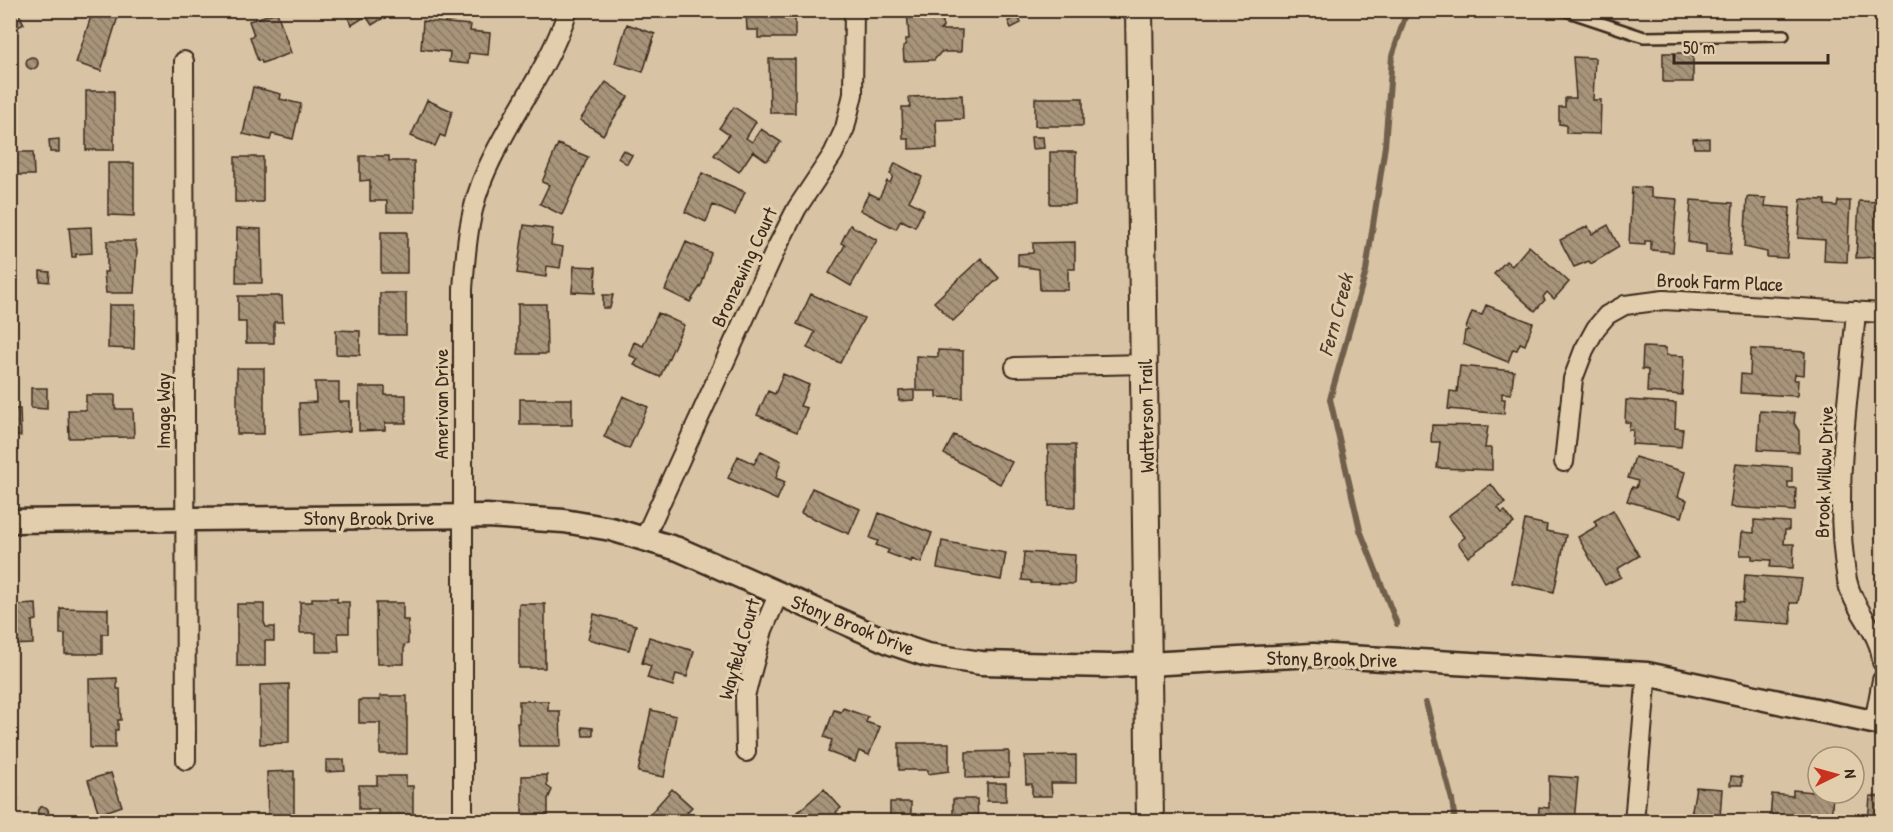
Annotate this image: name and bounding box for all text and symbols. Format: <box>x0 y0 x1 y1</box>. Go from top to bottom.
scale bar <box>1674 27 1828 65</box>
text: 50 m <box>1683 35 1715 60</box>
street label: Bronzewing Court <box>704 201 784 331</box>
street label: Brook Farm Place <box>1656 266 1784 297</box>
water label: Fern Creek <box>1311 269 1361 359</box>
street label: Amerivan Drive <box>427 349 454 459</box>
street label: Watterson Trail <box>1131 358 1160 473</box>
street label: Image Way <box>149 373 176 449</box>
street label: Brook Willow Drive <box>1808 406 1839 538</box>
street label: Stony Brook Drive <box>304 504 434 531</box>
street label: Stony Brook Drive <box>788 588 919 662</box>
street label: Wayfield Court <box>711 594 766 703</box>
street label: Stony Brook Drive <box>1266 644 1398 673</box>
north arrow <box>1806 745 1866 805</box>
text: N <box>1840 768 1862 779</box>

